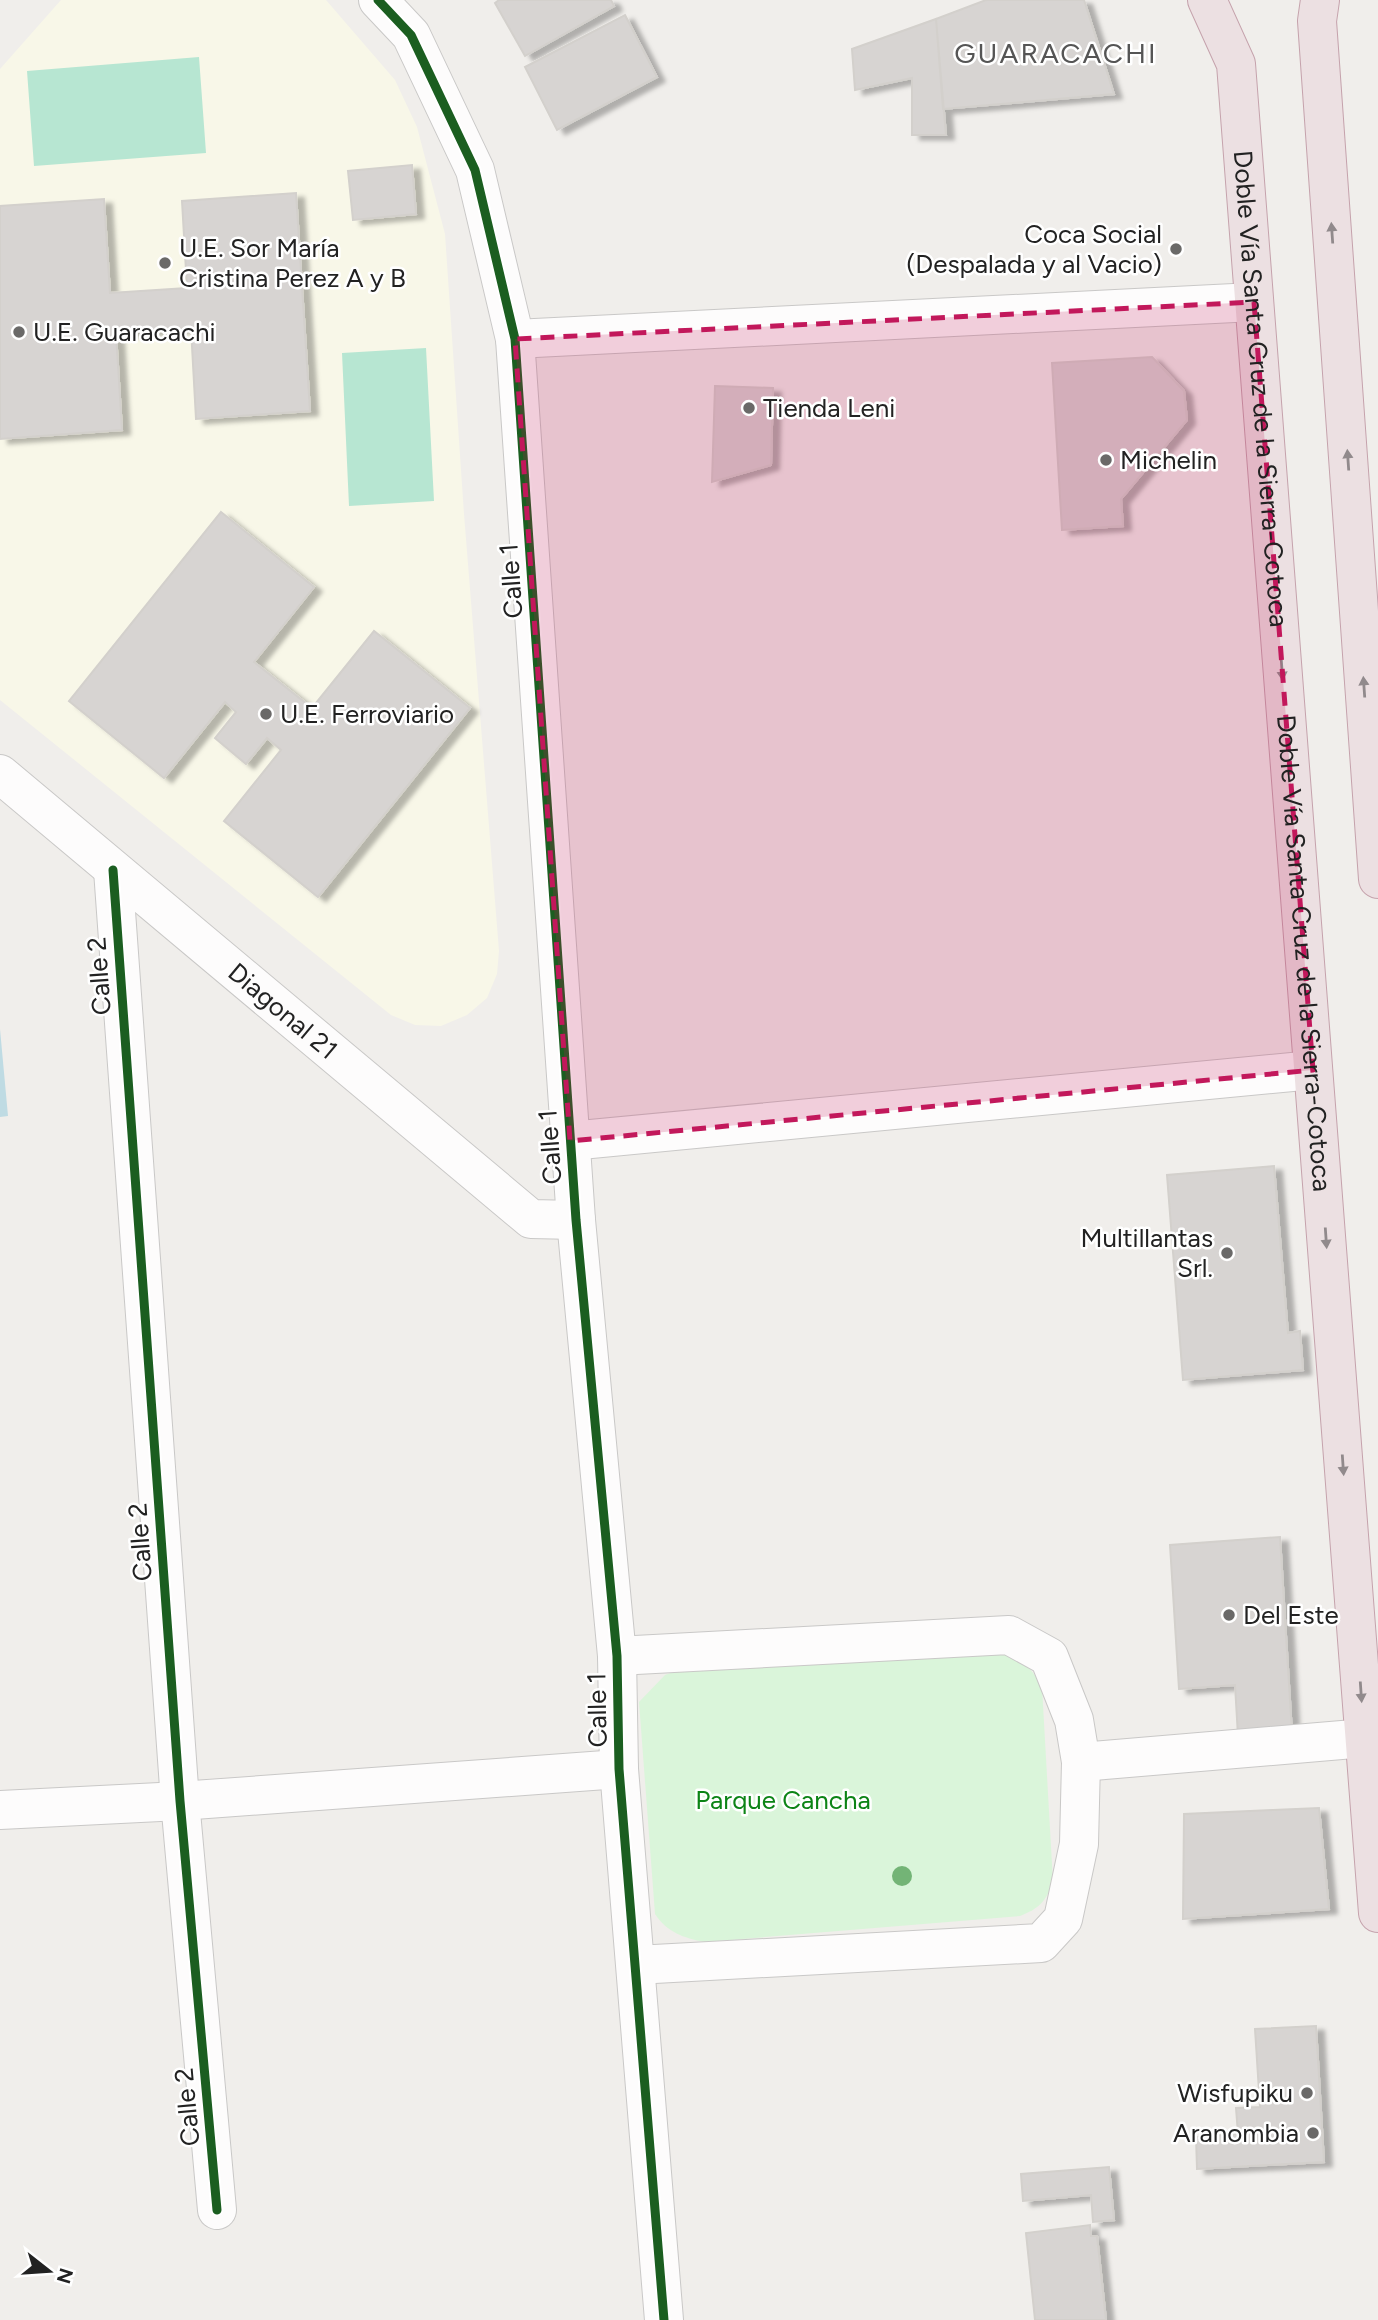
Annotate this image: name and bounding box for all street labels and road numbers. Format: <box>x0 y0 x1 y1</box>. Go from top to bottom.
street label: Doble Vía Santa Cruz de la Sierra-Cotoca <box>1227 149 1295 628</box>
street label: Calle 1 <box>492 543 530 619</box>
street label: Doble Vía Santa Cruz de la Sierra-Cotoca <box>1270 714 1339 1193</box>
street label: Calle 2 <box>80 936 118 1016</box>
street label: Diagonal 21 <box>222 956 344 1066</box>
street label: Calle 1 <box>531 1109 569 1185</box>
street label: Calle 2 <box>121 1502 159 1582</box>
street label: Calle 1 <box>580 1672 614 1748</box>
street label: Calle 2 <box>168 2066 206 2148</box>

